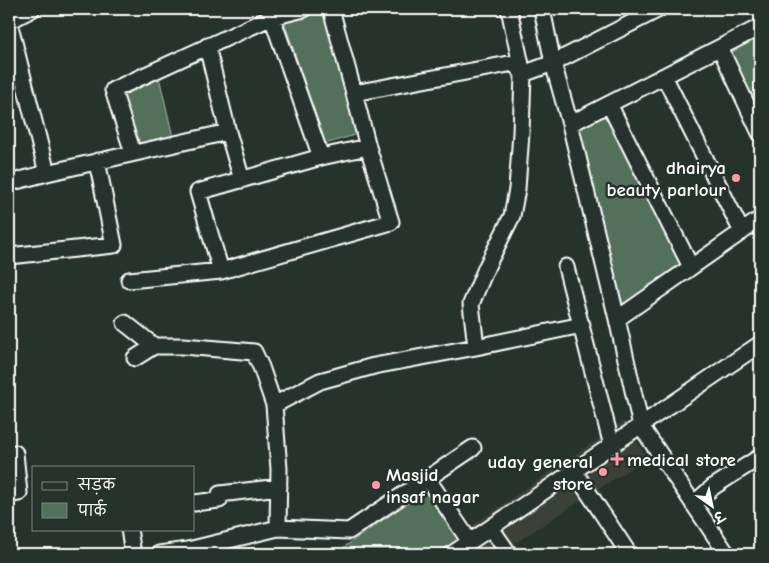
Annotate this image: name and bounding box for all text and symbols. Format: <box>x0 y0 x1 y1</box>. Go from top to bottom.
place label: dhairya beauty parlour <box>606 157 726 201</box>
marker: dhairya beauty parlour <box>730 172 742 184</box>
place label: medical store <box>627 449 736 471</box>
place label: uday general store <box>488 451 593 495</box>
marker: medical store <box>611 453 623 465</box>
place label: Masjid insaf nagar <box>386 464 480 508</box>
legend <box>32 466 195 530</box>
marker: uday general store <box>597 466 609 478</box>
text: सड़क <box>77 476 116 495</box>
marker: Masjid insaf nagar <box>370 479 382 491</box>
north arrow <box>686 480 736 530</box>
text: पार्क <box>77 499 108 520</box>
text: उ <box>709 506 729 527</box>

